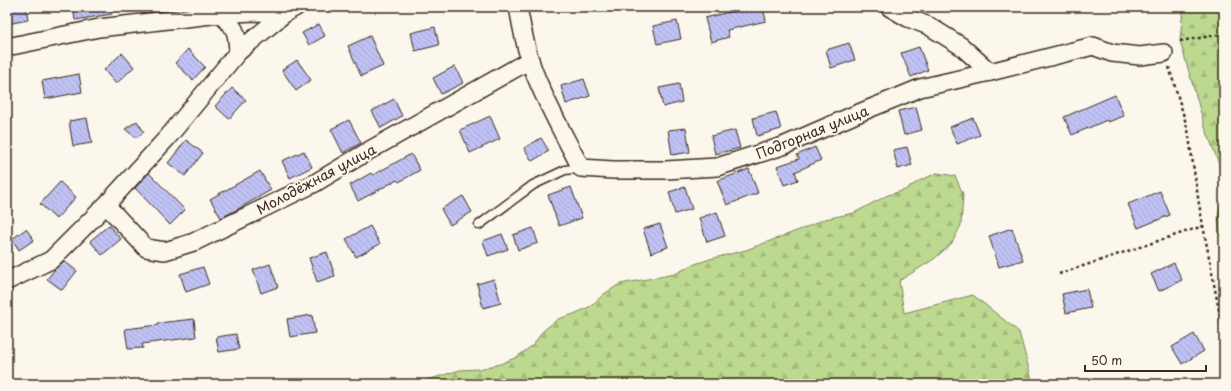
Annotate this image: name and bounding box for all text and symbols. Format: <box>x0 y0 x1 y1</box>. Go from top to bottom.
street label: Подгорная улица <box>753 100 872 164</box>
street label: Молодёжная улица <box>252 138 380 219</box>
scale bar <box>1085 347 1206 373</box>
text: 50 m <box>1091 351 1122 369</box>

